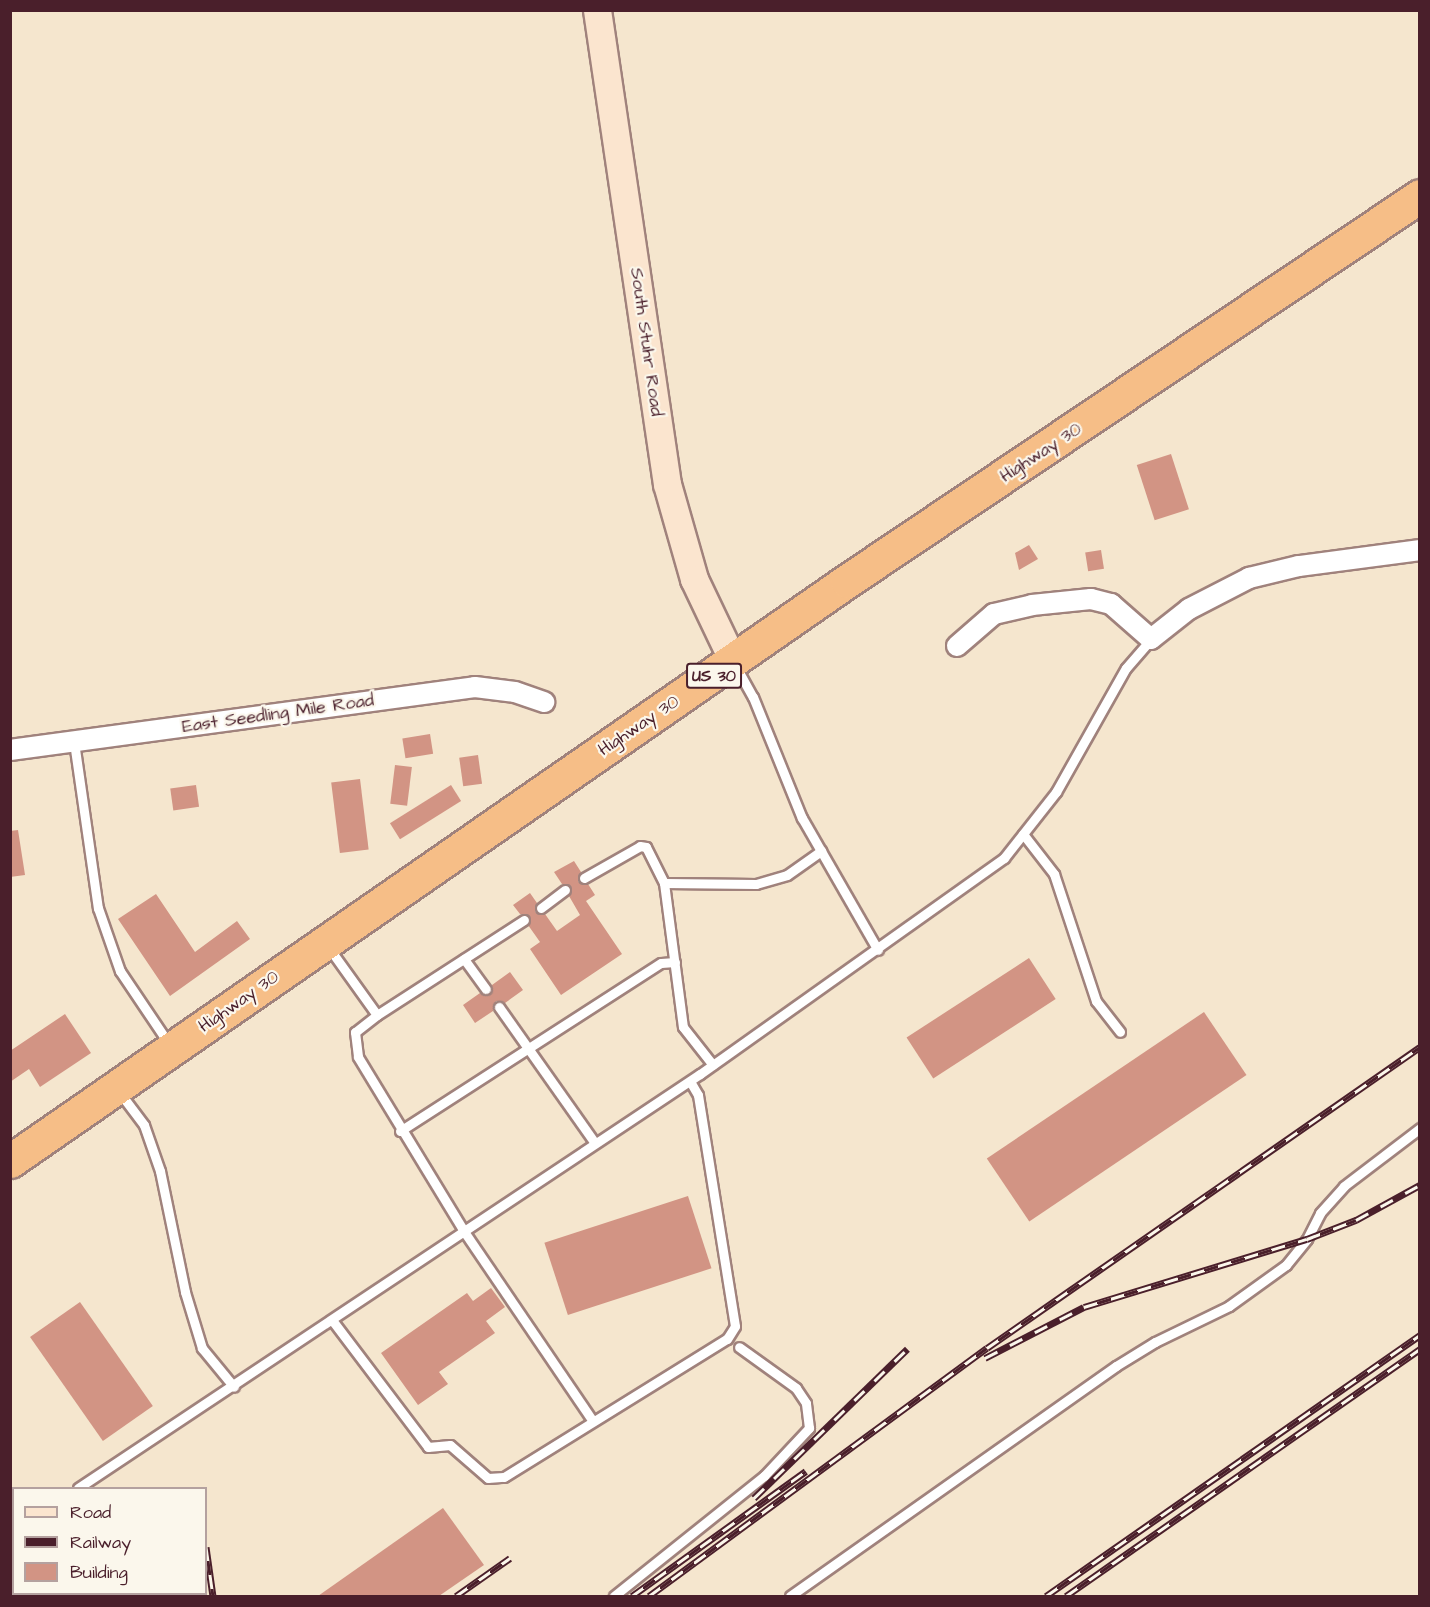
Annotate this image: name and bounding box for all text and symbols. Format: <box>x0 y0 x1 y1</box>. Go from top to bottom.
street label: South Stuhr Road <box>625 266 667 418</box>
street label: Highway 30 <box>996 419 1086 487</box>
road number: US 30 <box>686 663 742 689</box>
street label: East Seedling Mile Road <box>181 690 375 738</box>
street label: Highway 30 <box>594 691 684 761</box>
street label: Highway 30 <box>195 966 283 1038</box>
legend <box>12 1487 207 1595</box>
text: Road <box>70 1500 111 1525</box>
text: Railway <box>70 1530 131 1555</box>
text: Building <box>70 1560 128 1585</box>

